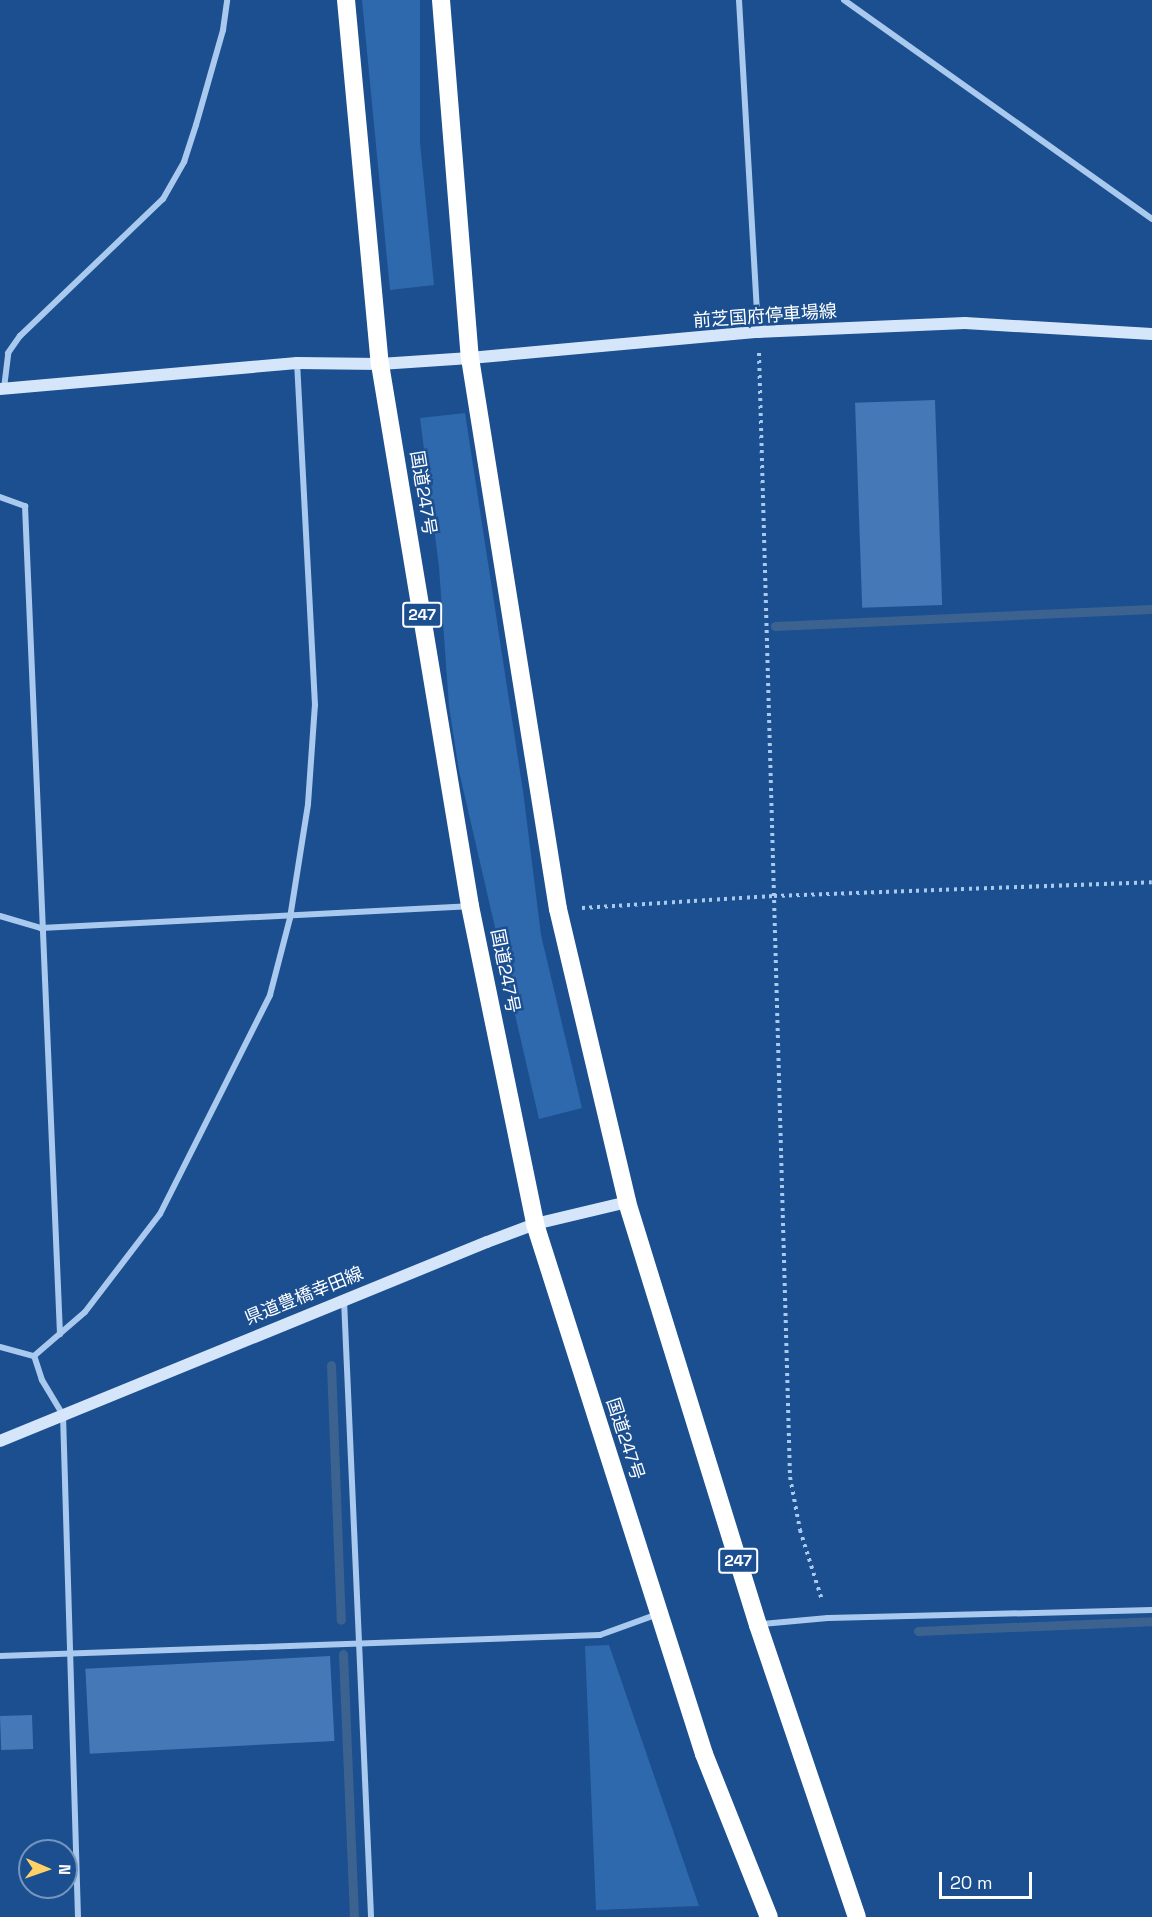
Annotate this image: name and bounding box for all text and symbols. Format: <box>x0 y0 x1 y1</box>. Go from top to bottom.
street label: 前芝国府停車場線 <box>692 300 838 332</box>
street label: 国道247号 <box>406 449 440 537</box>
road number: 247 <box>401 602 443 628</box>
street label: 国道247号 <box>486 927 524 1015</box>
street label: 県道豊橋幸田線 <box>242 1262 366 1330</box>
street label: 国道247号 <box>602 1395 648 1483</box>
road number: 247 <box>717 1548 759 1574</box>
north arrow <box>18 1839 78 1899</box>
scale bar <box>942 1860 1035 1898</box>
text: N <box>54 1864 75 1875</box>
text: 20 m <box>950 1871 993 1894</box>

